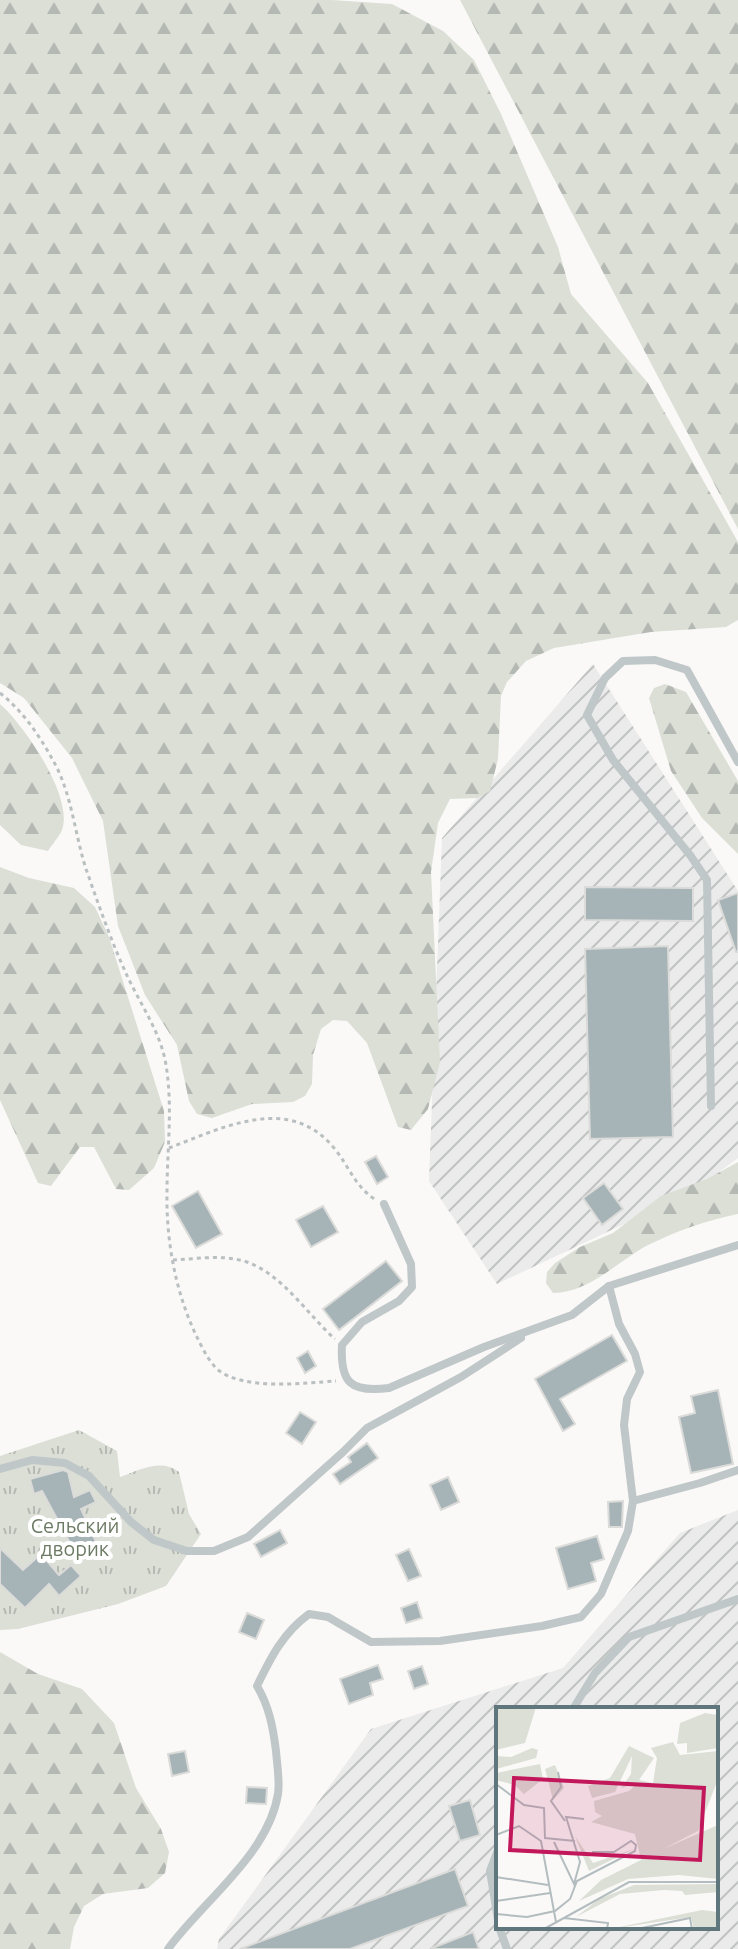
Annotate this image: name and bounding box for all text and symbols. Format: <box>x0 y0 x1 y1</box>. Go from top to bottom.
park label: Сельский дворик <box>31 1514 119 1560</box>
inset map <box>496 1707 718 1929</box>

